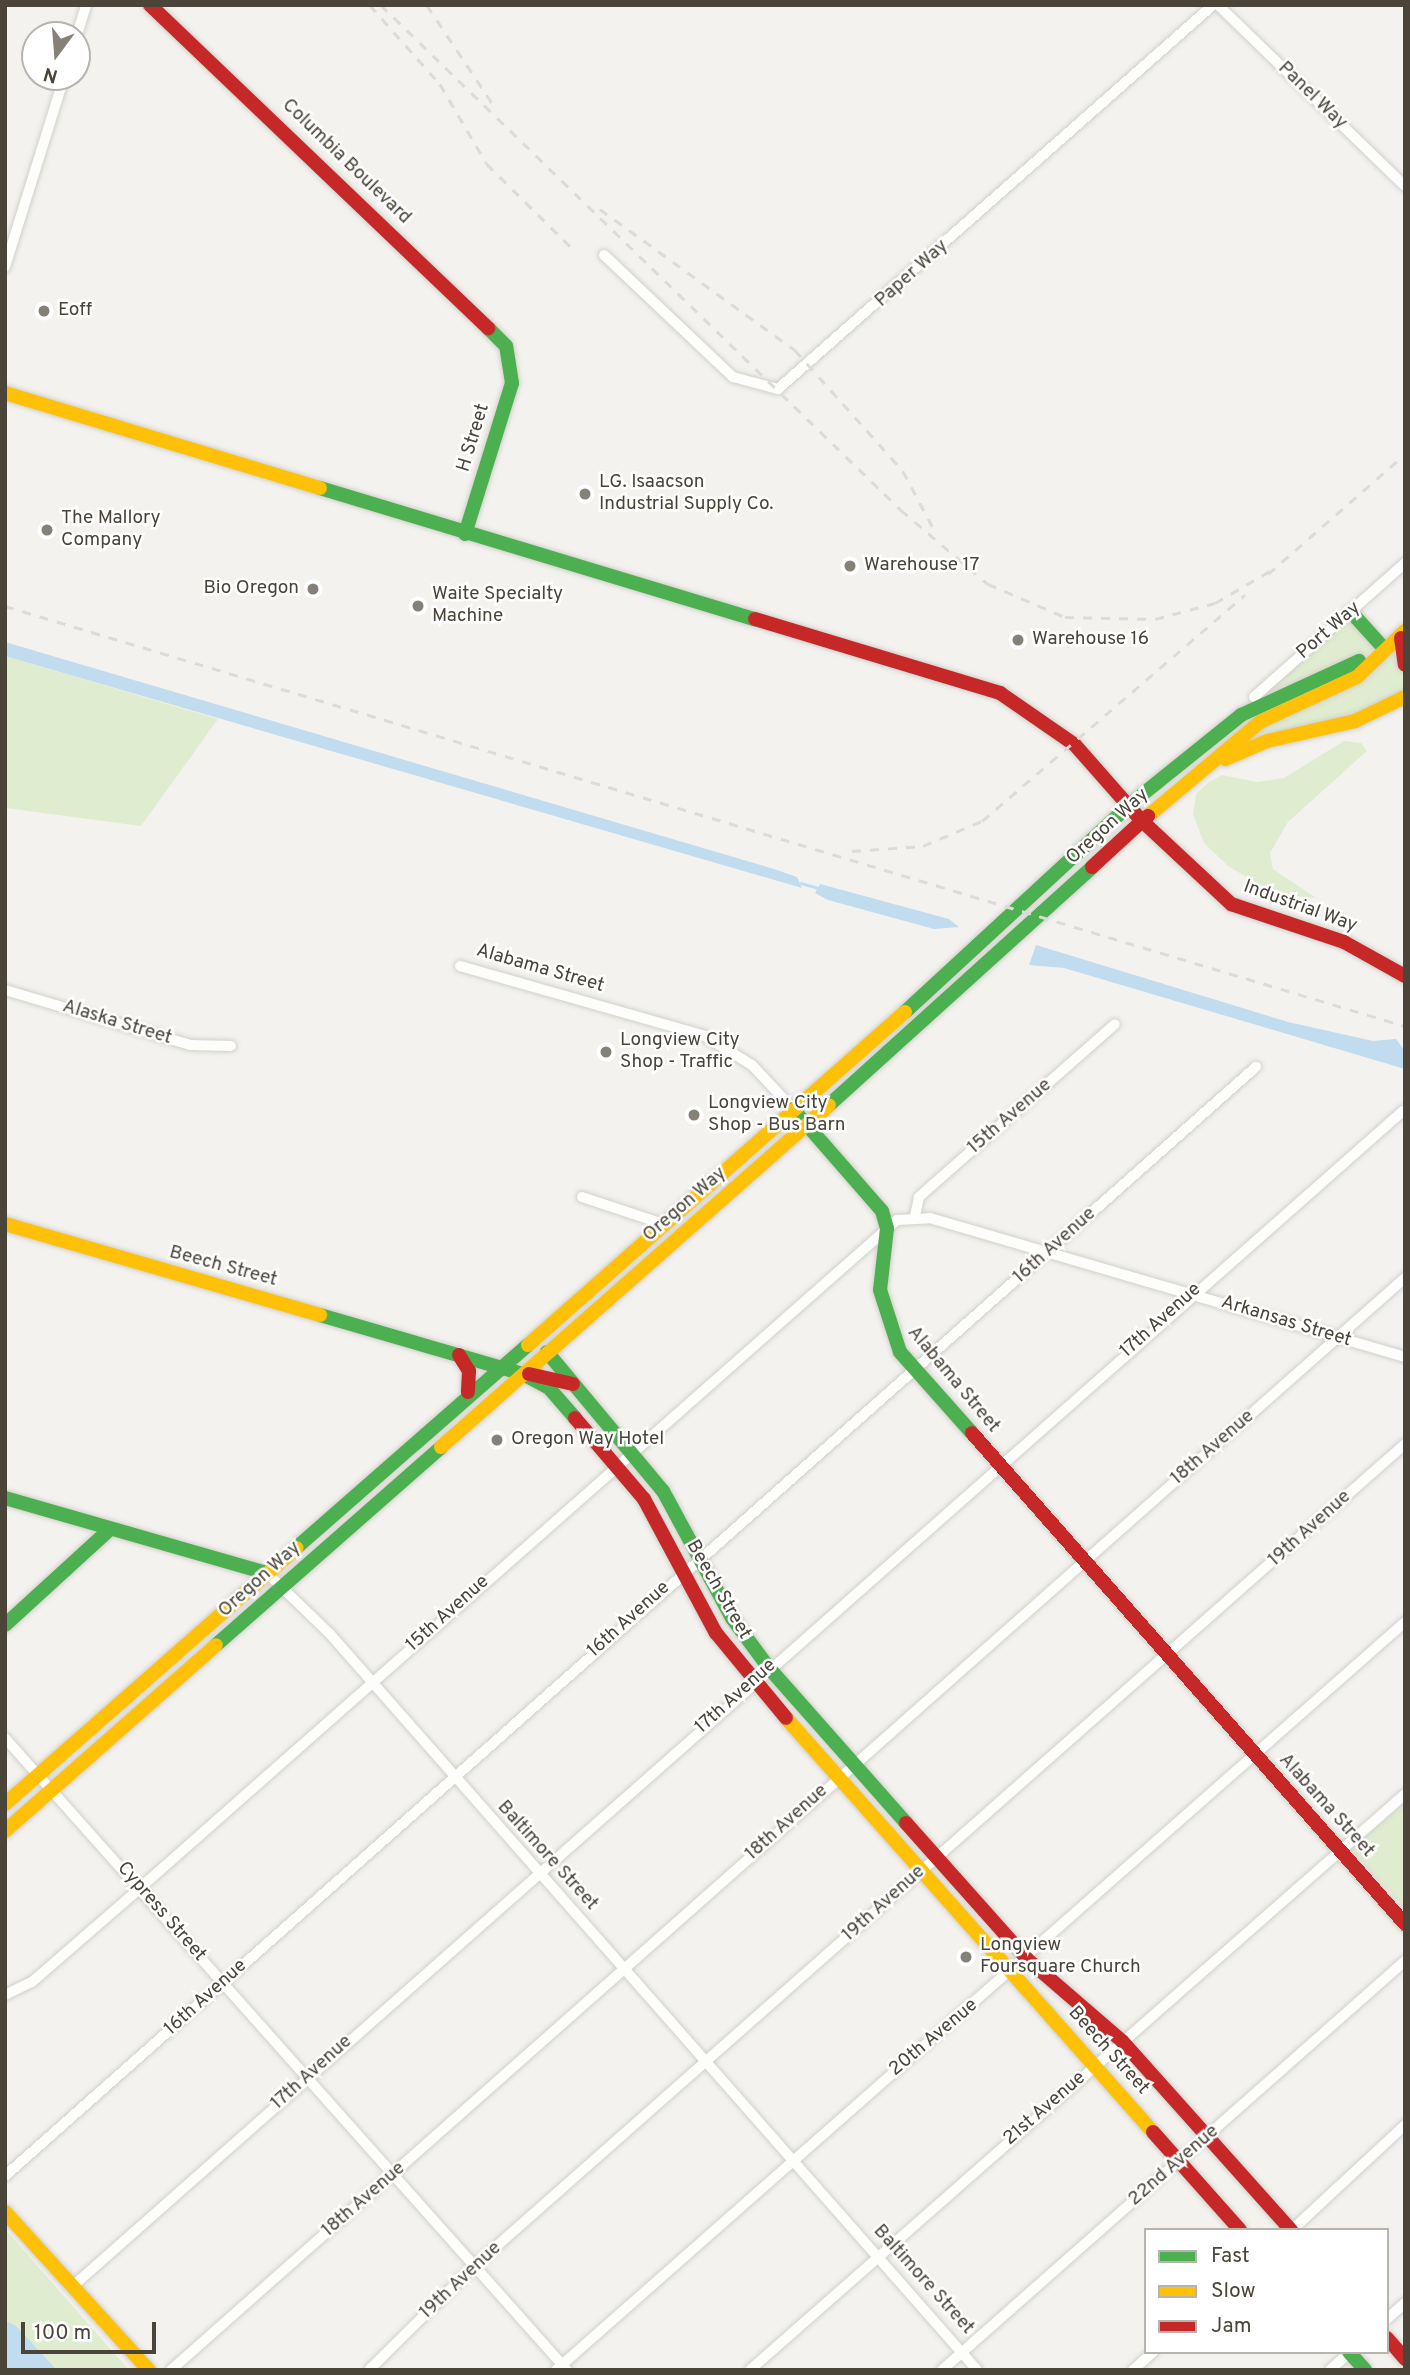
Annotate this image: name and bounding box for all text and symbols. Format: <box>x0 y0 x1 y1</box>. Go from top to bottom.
north arrow <box>21 21 91 91</box>
street label: Panel Way <box>1272 57 1352 135</box>
text: N <box>41 61 61 88</box>
street label: Columbia Boulevard <box>277 94 415 230</box>
street label: Paper Way <box>871 235 953 313</box>
place label: Eoff <box>58 300 92 322</box>
marker: Eoff <box>36 303 52 319</box>
street label: H Street <box>453 401 495 475</box>
place label: LG. Isaacson Industrial Supply Co. <box>599 472 774 516</box>
marker: LG. Isaacson Industrial Supply Co. <box>577 486 593 502</box>
place label: The Mallory Company <box>61 508 161 552</box>
marker: The Mallory Company <box>39 522 55 538</box>
place label: Warehouse 17 <box>864 555 979 577</box>
marker: Warehouse 17 <box>842 558 858 574</box>
place label: Bio Oregon <box>203 578 299 600</box>
marker: Bio Oregon <box>305 581 321 597</box>
place label: Waite Specialty Machine <box>432 584 563 628</box>
street label: Port Way <box>1292 597 1366 665</box>
marker: Waite Specialty Machine <box>410 598 426 614</box>
place label: Warehouse 16 <box>1032 629 1149 651</box>
marker: Warehouse 16 <box>1010 632 1026 648</box>
street label: Oregon Way <box>1062 784 1154 870</box>
street label: Industrial Way <box>1240 876 1360 938</box>
street label: Alabama Street <box>473 940 607 998</box>
street label: Alaska Street <box>60 996 174 1050</box>
place label: Longview City Shop - Traffic <box>620 1030 740 1074</box>
marker: Longview City Shop - Traffic <box>598 1044 614 1060</box>
street label: 15th Avenue <box>963 1074 1057 1160</box>
place label: Longview City Shop - Bus Barn <box>708 1093 846 1137</box>
marker: Longview City Shop - Bus Barn <box>686 1107 702 1123</box>
street label: Oregon Way <box>639 1163 731 1247</box>
street label: 16th Avenue <box>1009 1203 1101 1289</box>
street label: Beech Street <box>167 1242 279 1292</box>
street label: 17th Avenue <box>1116 1278 1206 1364</box>
street label: Arkansas Street <box>1218 1291 1354 1353</box>
street label: Alabama Street <box>902 1322 1004 1438</box>
street label: 18th Avenue <box>1166 1405 1260 1491</box>
place label: Oregon Way Hotel <box>511 1429 665 1451</box>
marker: Oregon Way Hotel <box>489 1432 505 1448</box>
street label: 19th Avenue <box>1264 1486 1356 1572</box>
street label: Beech Street <box>680 1536 756 1644</box>
street label: Oregon Way <box>214 1537 306 1623</box>
street label: 15th Avenue <box>402 1571 494 1657</box>
street label: 16th Avenue <box>583 1577 675 1663</box>
street label: 17th Avenue <box>691 1654 781 1740</box>
street label: Alabama Street <box>1273 1749 1379 1863</box>
street label: 18th Avenue <box>741 1780 833 1866</box>
street label: Baltimore Street <box>492 1796 602 1916</box>
street label: Cypress Street <box>112 1858 210 1966</box>
street label: 19th Avenue <box>838 1861 930 1947</box>
place label: Longview Foursquare Church <box>980 1935 1141 1979</box>
marker: Longview Foursquare Church <box>958 1949 974 1965</box>
street label: 16th Avenue <box>160 1955 252 2041</box>
street label: 20th Avenue <box>885 1994 983 2082</box>
street label: Beech Street <box>1062 2002 1154 2100</box>
street label: 17th Avenue <box>267 2030 357 2116</box>
street label: 21st Avenue <box>999 2067 1091 2151</box>
street label: 22nd Avenue <box>1124 2120 1224 2212</box>
street label: 18th Avenue <box>317 2157 411 2243</box>
street label: Baltimore Street <box>868 2220 978 2340</box>
legend <box>1144 2228 1389 2354</box>
street label: 19th Avenue <box>415 2237 507 2325</box>
text: Fast <box>1211 2243 1250 2270</box>
text: Slow <box>1211 2278 1256 2305</box>
scale bar <box>24 2308 159 2352</box>
text: Jam <box>1211 2313 1252 2340</box>
text: 100 m <box>34 2320 91 2347</box>

